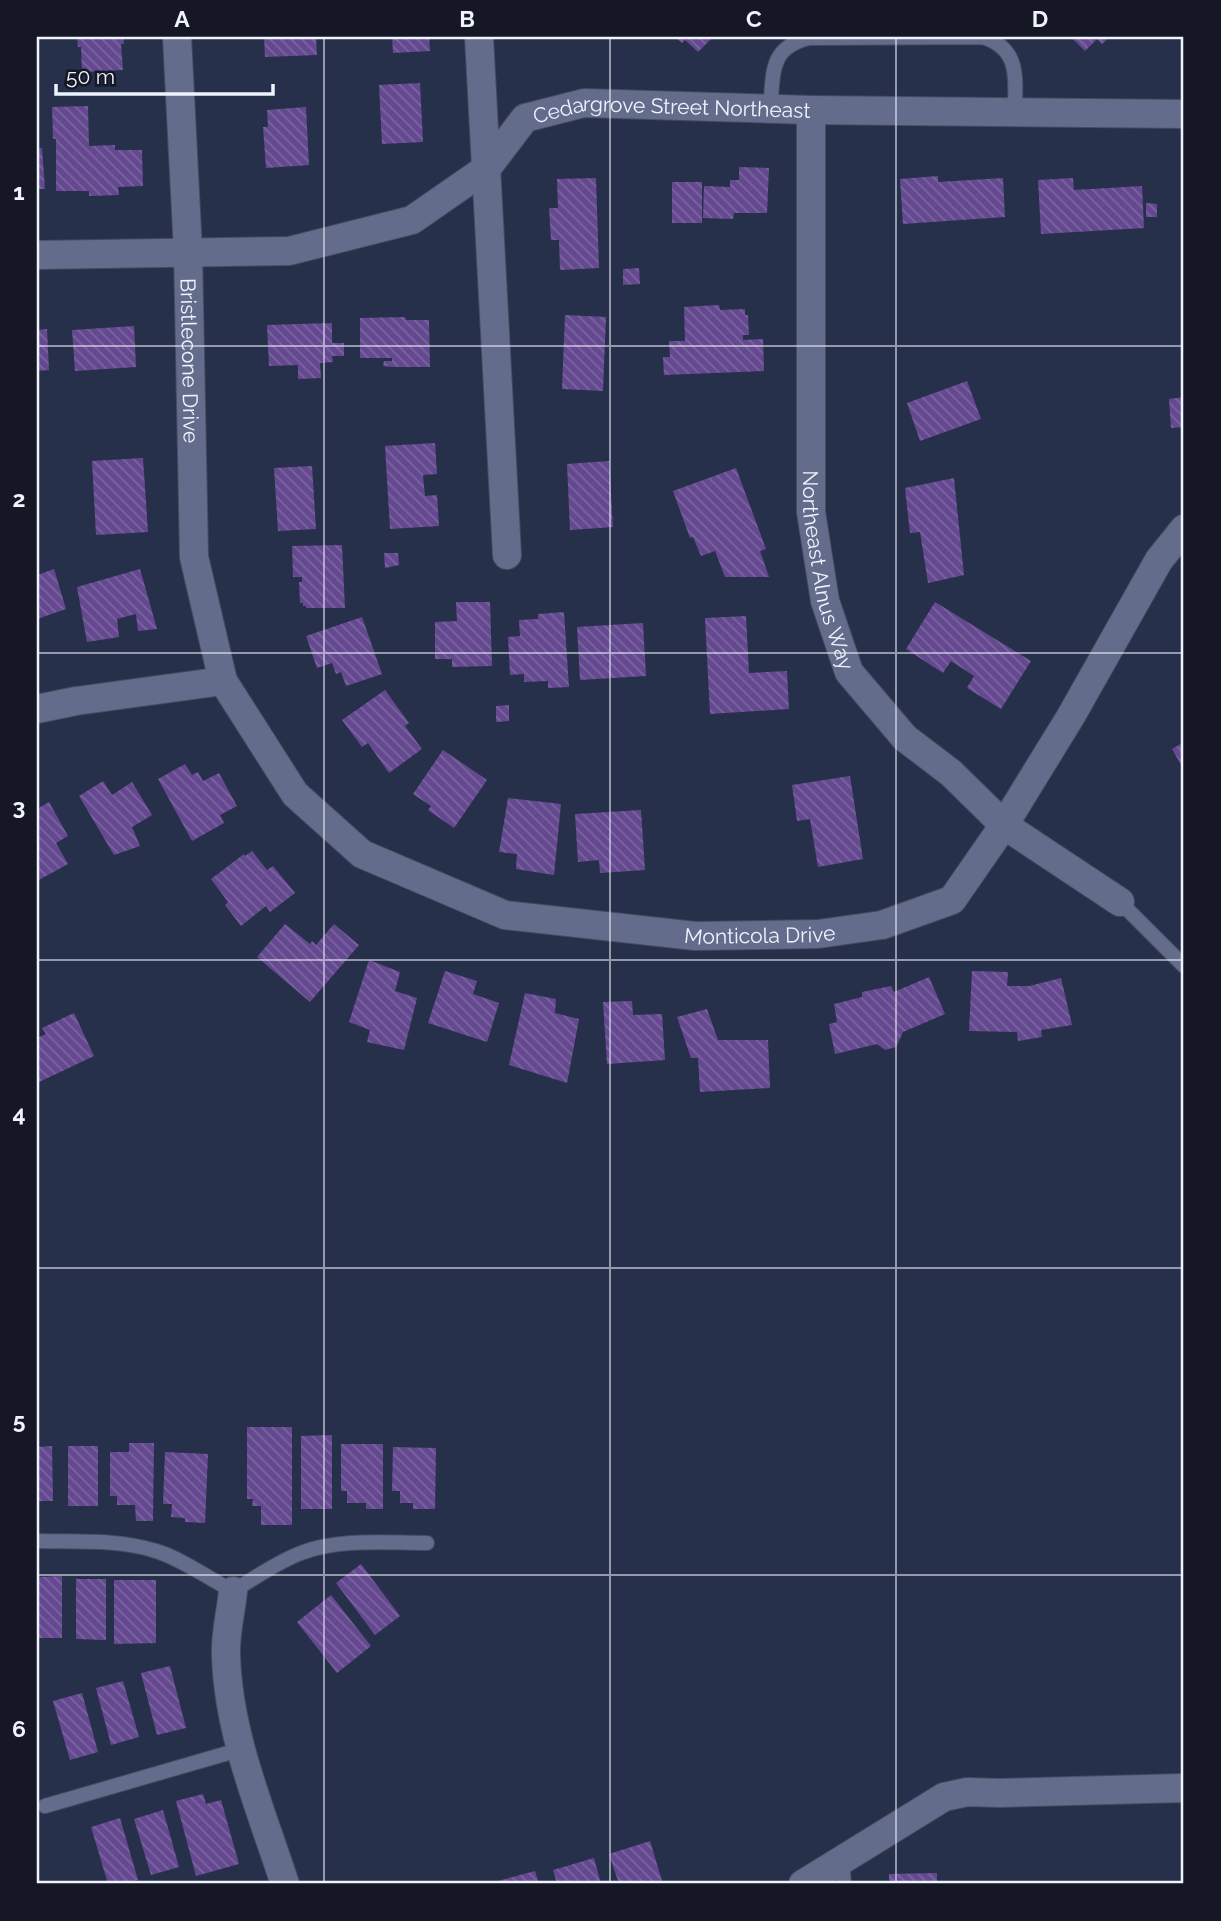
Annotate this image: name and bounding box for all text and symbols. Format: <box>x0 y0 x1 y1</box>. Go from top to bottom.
text: A <box>174 5 190 32</box>
text: B <box>459 5 475 32</box>
text: C <box>746 5 762 32</box>
text: D <box>1032 5 1048 32</box>
scale bar <box>56 52 273 96</box>
text: 50 m <box>66 64 115 89</box>
street label: Cedargrove Street Northeast <box>530 90 811 128</box>
text: 1 <box>13 178 25 205</box>
street label: Bristlecone Drive <box>176 278 204 444</box>
street label: Northeast Alnus Way <box>799 470 860 673</box>
text: 2 <box>13 485 25 512</box>
text: 3 <box>13 793 25 820</box>
street label: Monticola Drive <box>683 919 837 949</box>
text: 4 <box>12 1100 26 1127</box>
text: 5 <box>13 1407 26 1434</box>
text: 6 <box>12 1715 26 1742</box>

